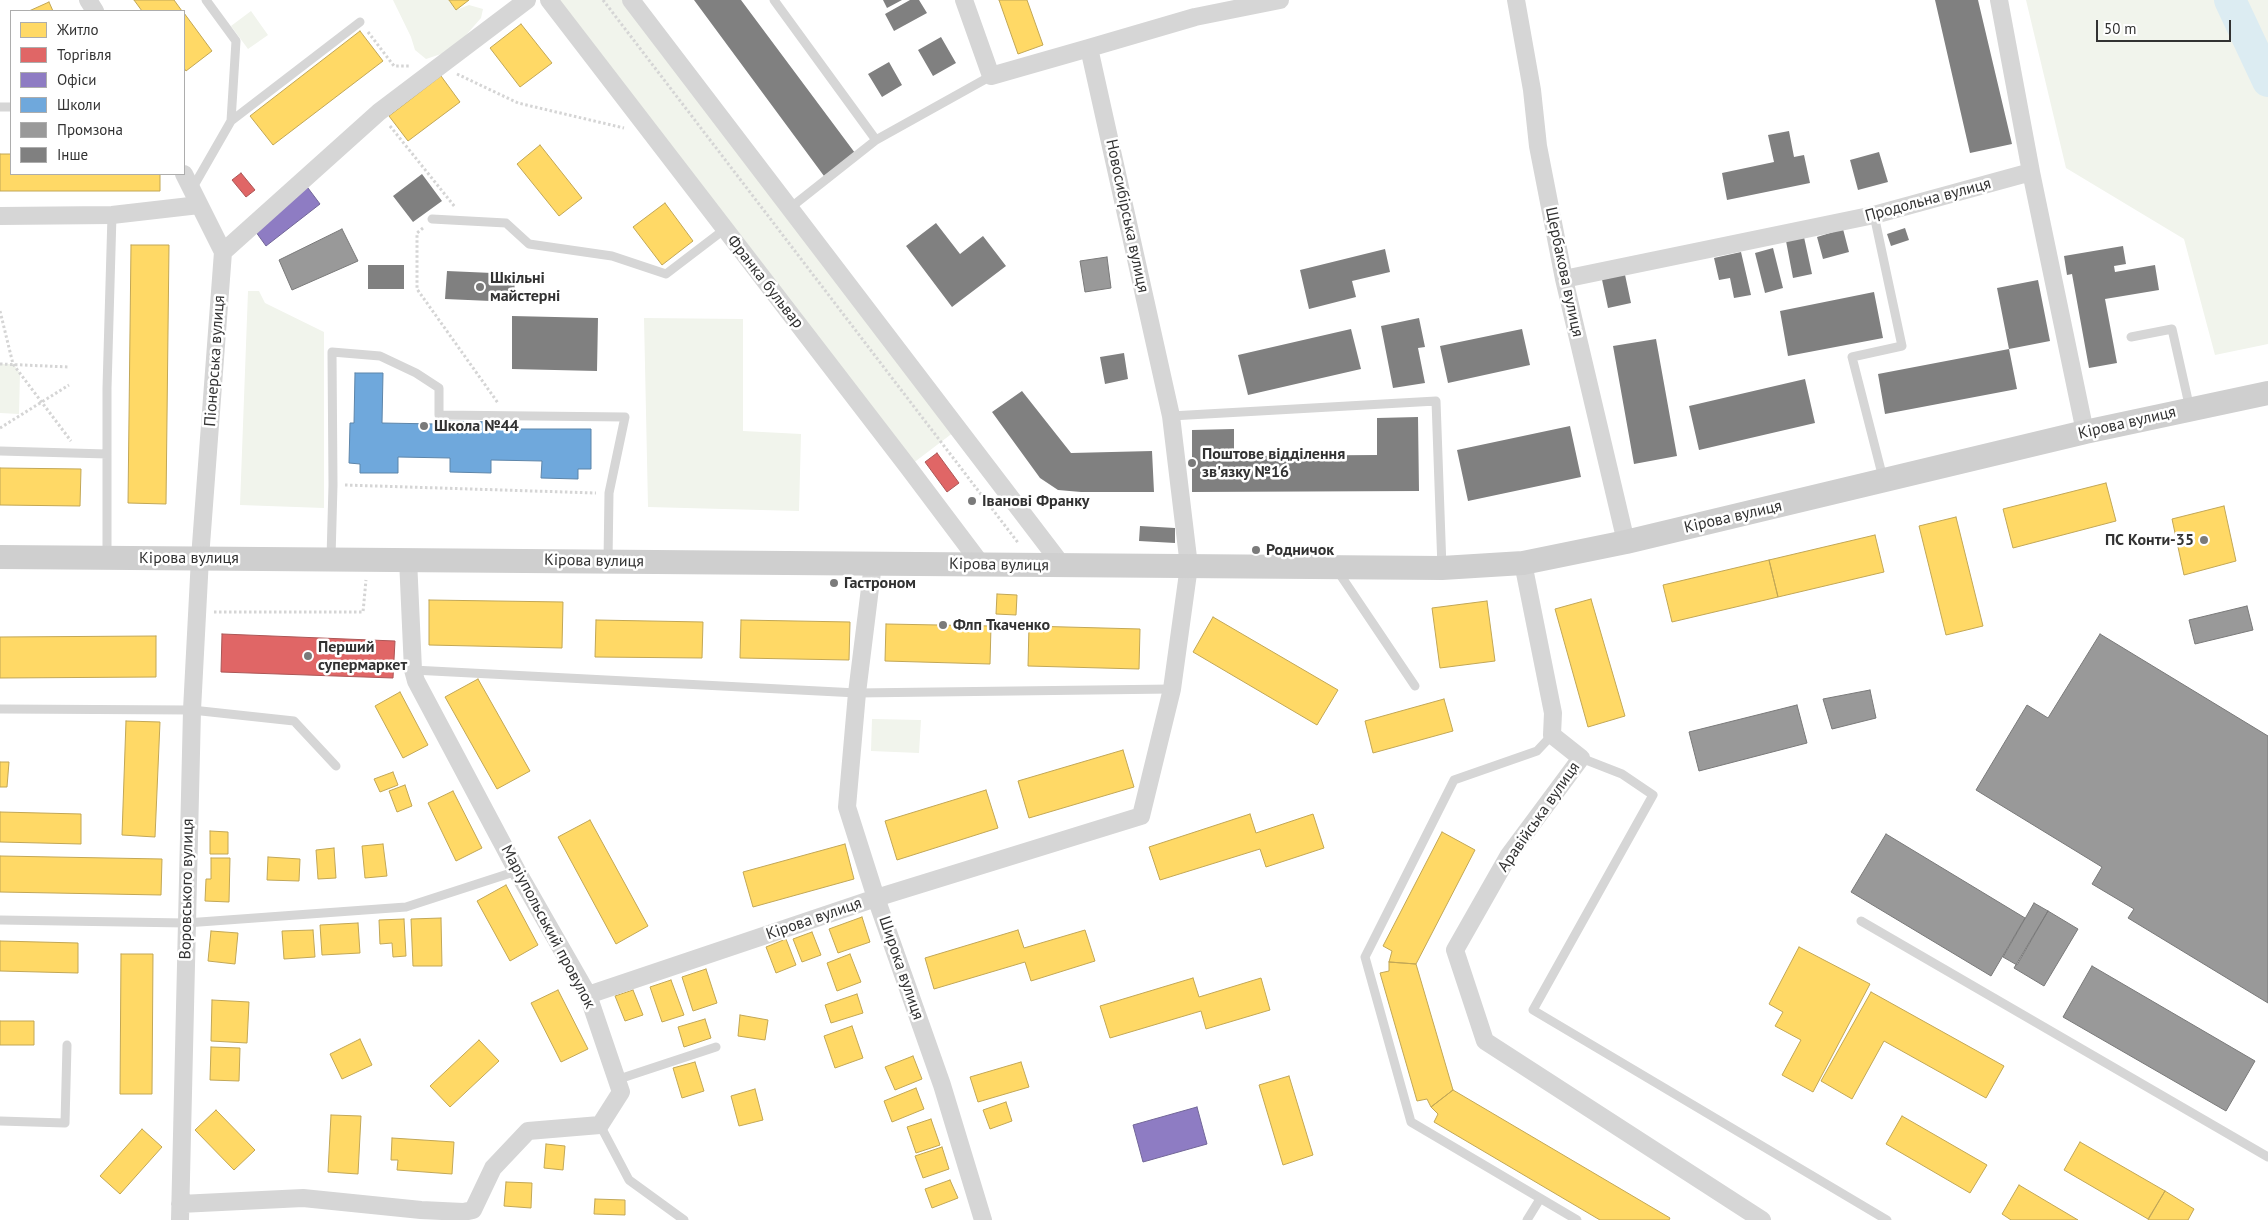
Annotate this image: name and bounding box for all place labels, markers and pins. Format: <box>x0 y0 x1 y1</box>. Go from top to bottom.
place label: Шкільні майстерні <box>490 268 560 306</box>
marker: Шкільні майстерні <box>474 281 486 293</box>
place label: Школа №44 <box>434 416 519 436</box>
marker: Школа №44 <box>418 420 430 432</box>
place label: Поштове відділення зв'язку №16 <box>1202 444 1345 482</box>
marker: Поштове відділення зв'язку №16 <box>1186 457 1198 469</box>
place label: Іванові Франку <box>982 491 1089 511</box>
marker: Іванові Франку <box>966 495 978 507</box>
place label: ПС Конти-35 <box>2105 530 2194 550</box>
marker: ПС Конти-35 <box>2198 534 2210 546</box>
place label: Родничок <box>1266 540 1334 560</box>
marker: Родничок <box>1250 544 1262 556</box>
place label: Гастроном <box>844 573 916 593</box>
marker: Гастроном <box>828 577 840 589</box>
place label: Флп Ткаченко <box>953 615 1050 635</box>
marker: Флп Ткаченко <box>937 619 949 631</box>
place label: Перший супермаркет <box>318 637 407 675</box>
marker: Перший супермаркет <box>302 650 314 662</box>

